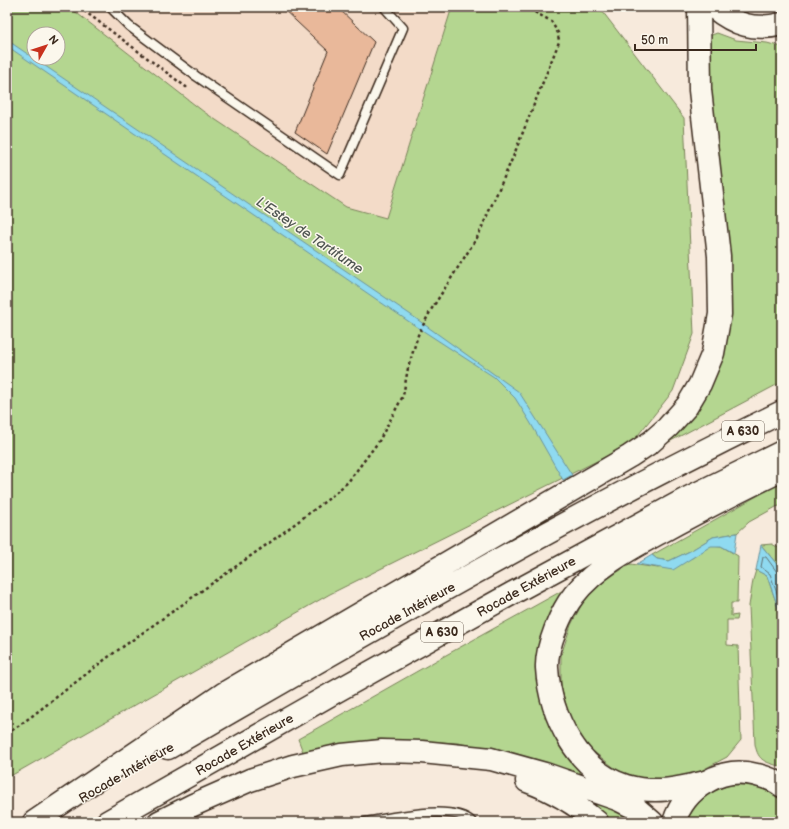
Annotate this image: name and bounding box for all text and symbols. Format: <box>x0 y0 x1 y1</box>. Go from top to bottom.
north arrow <box>26 26 66 66</box>
scale bar <box>635 26 756 52</box>
text: N <box>46 33 61 47</box>
text: 50 m <box>641 33 668 48</box>
water label: L'Estey de Tartifume <box>253 193 367 278</box>
road number: A 630 <box>722 421 764 441</box>
street label: Rocade Extérieure <box>474 553 579 621</box>
street label: Rocade Intérieure <box>357 579 458 645</box>
road number: A 630 <box>421 622 463 642</box>
street label: Rocade Extérieure <box>193 710 297 779</box>
street label: Rocade Intérieure <box>76 739 177 807</box>

